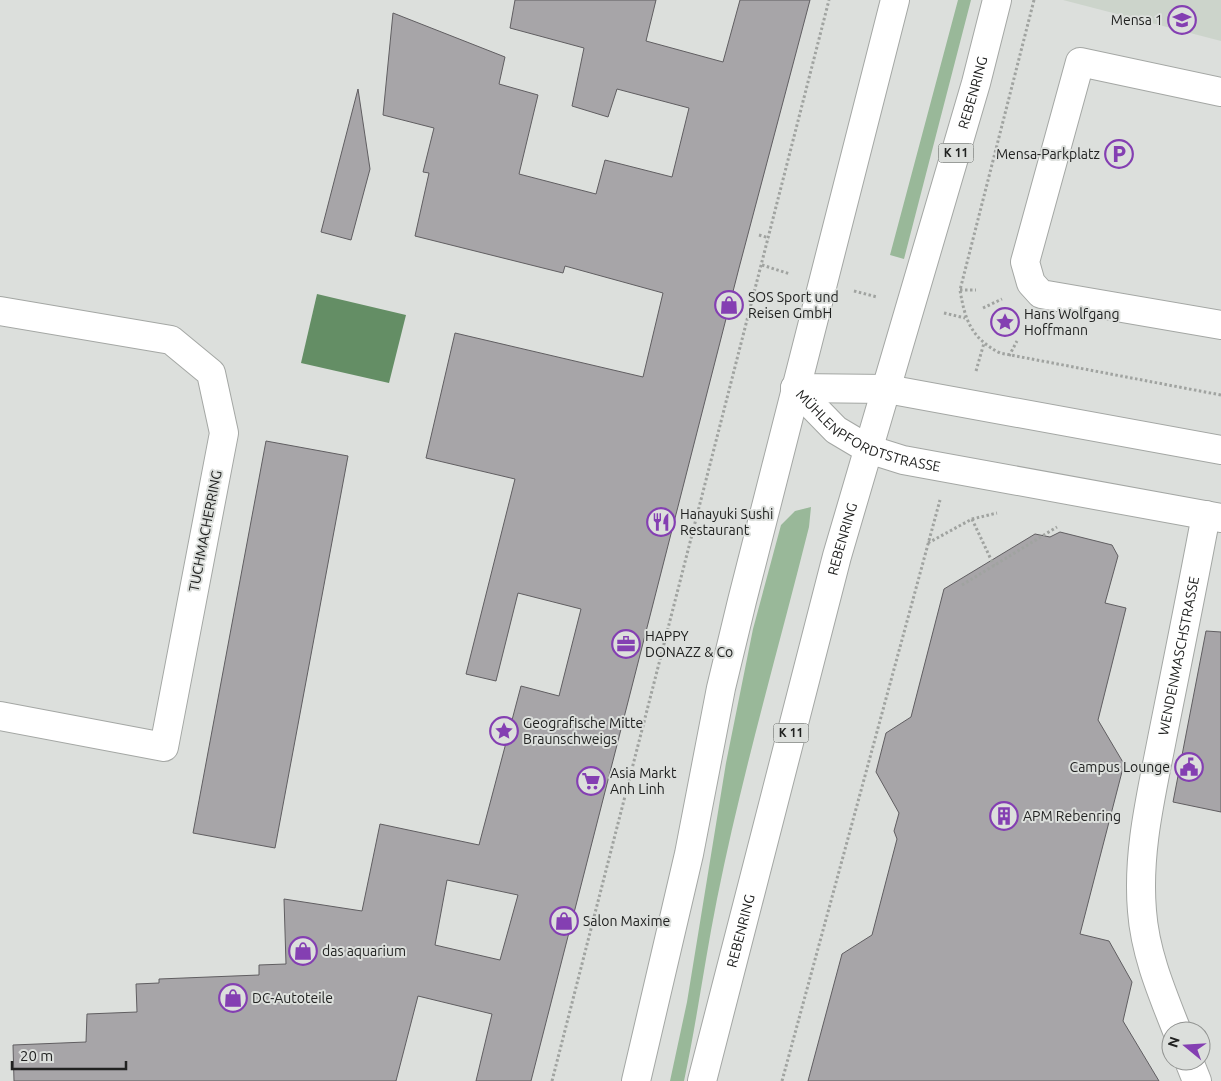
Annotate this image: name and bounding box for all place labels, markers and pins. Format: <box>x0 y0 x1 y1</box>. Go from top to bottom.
school or university icon: Mensa 1 <box>1167 5 1197 35</box>
place label: Mensa 1 <box>1111 12 1163 28</box>
parking icon: Mensa-Parkplatz <box>1104 139 1134 169</box>
place label: Mensa-Parkplatz <box>996 146 1100 162</box>
place label: SOS Sport und Reisen GmbH <box>748 289 839 321</box>
shop icon: SOS Sport und Reisen GmbH <box>714 290 744 320</box>
place label: Hans Wolfgang Hoffmann <box>1024 306 1119 338</box>
place icon: Hans Wolfgang Hoffmann <box>990 307 1020 337</box>
place label: Hanayuki Sushi Restaurant <box>680 506 773 538</box>
restaurant icon: Hanayuki Sushi Restaurant <box>646 507 676 537</box>
place label: HAPPY DONAZZ & Co <box>645 628 733 660</box>
office icon: HAPPY DONAZZ & Co <box>611 629 641 659</box>
place label: Geografische Mitte Braunschweigs <box>523 715 643 747</box>
place icon: Geografische Mitte Braunschweigs <box>489 716 519 746</box>
public building icon: Campus Lounge <box>1174 752 1204 782</box>
place label: Campus Lounge <box>1070 759 1170 775</box>
place label: Asia Markt Anh Linh <box>610 765 677 797</box>
supermarket icon: Asia Markt Anh Linh <box>576 766 606 796</box>
building icon: APM Rebenring <box>989 801 1019 831</box>
place label: APM Rebenring <box>1023 808 1121 824</box>
shop icon: Salon Maxime <box>549 906 579 936</box>
place label: Salon Maxime <box>583 913 670 929</box>
shop icon: das aquarium <box>288 936 318 966</box>
place label: das aquarium <box>322 943 406 959</box>
shop icon: DC-Autoteile <box>218 983 248 1013</box>
place label: DC-Autoteile <box>252 990 333 1006</box>

